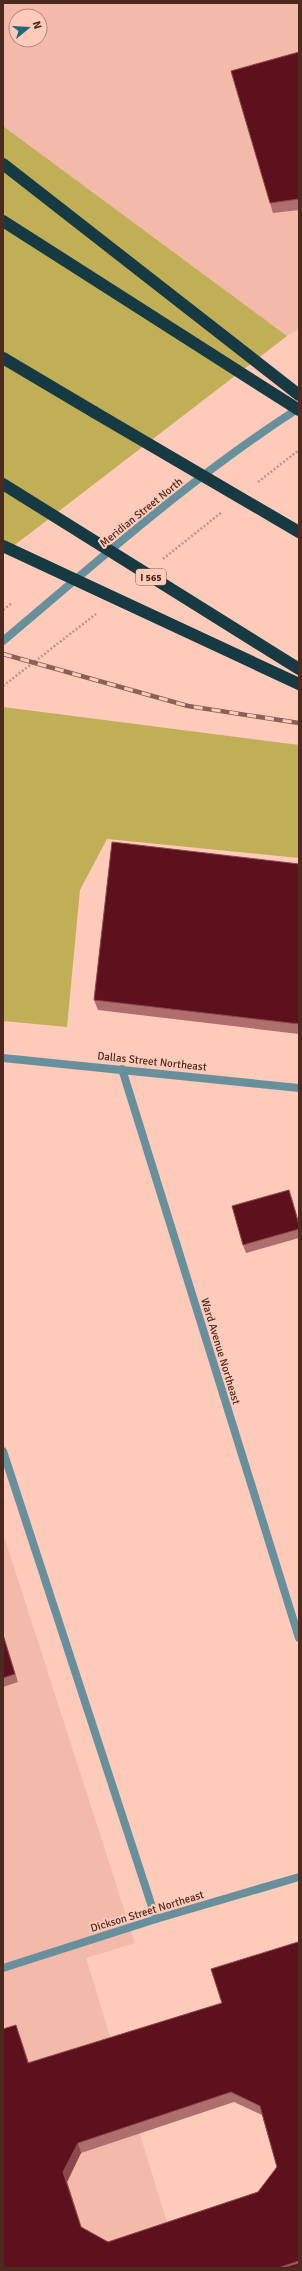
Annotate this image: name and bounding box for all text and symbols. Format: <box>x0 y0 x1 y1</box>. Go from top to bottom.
north arrow <box>8 8 48 48</box>
text: N <box>30 19 44 31</box>
street label: Meridian Street North <box>97 475 185 550</box>
road number: I 565 <box>136 569 166 585</box>
street label: Dallas Street Northeast <box>97 1049 207 1074</box>
street label: Ward Avenue Northeast <box>198 1296 243 1406</box>
street label: Dickson Street Northeast <box>89 1888 206 1935</box>

